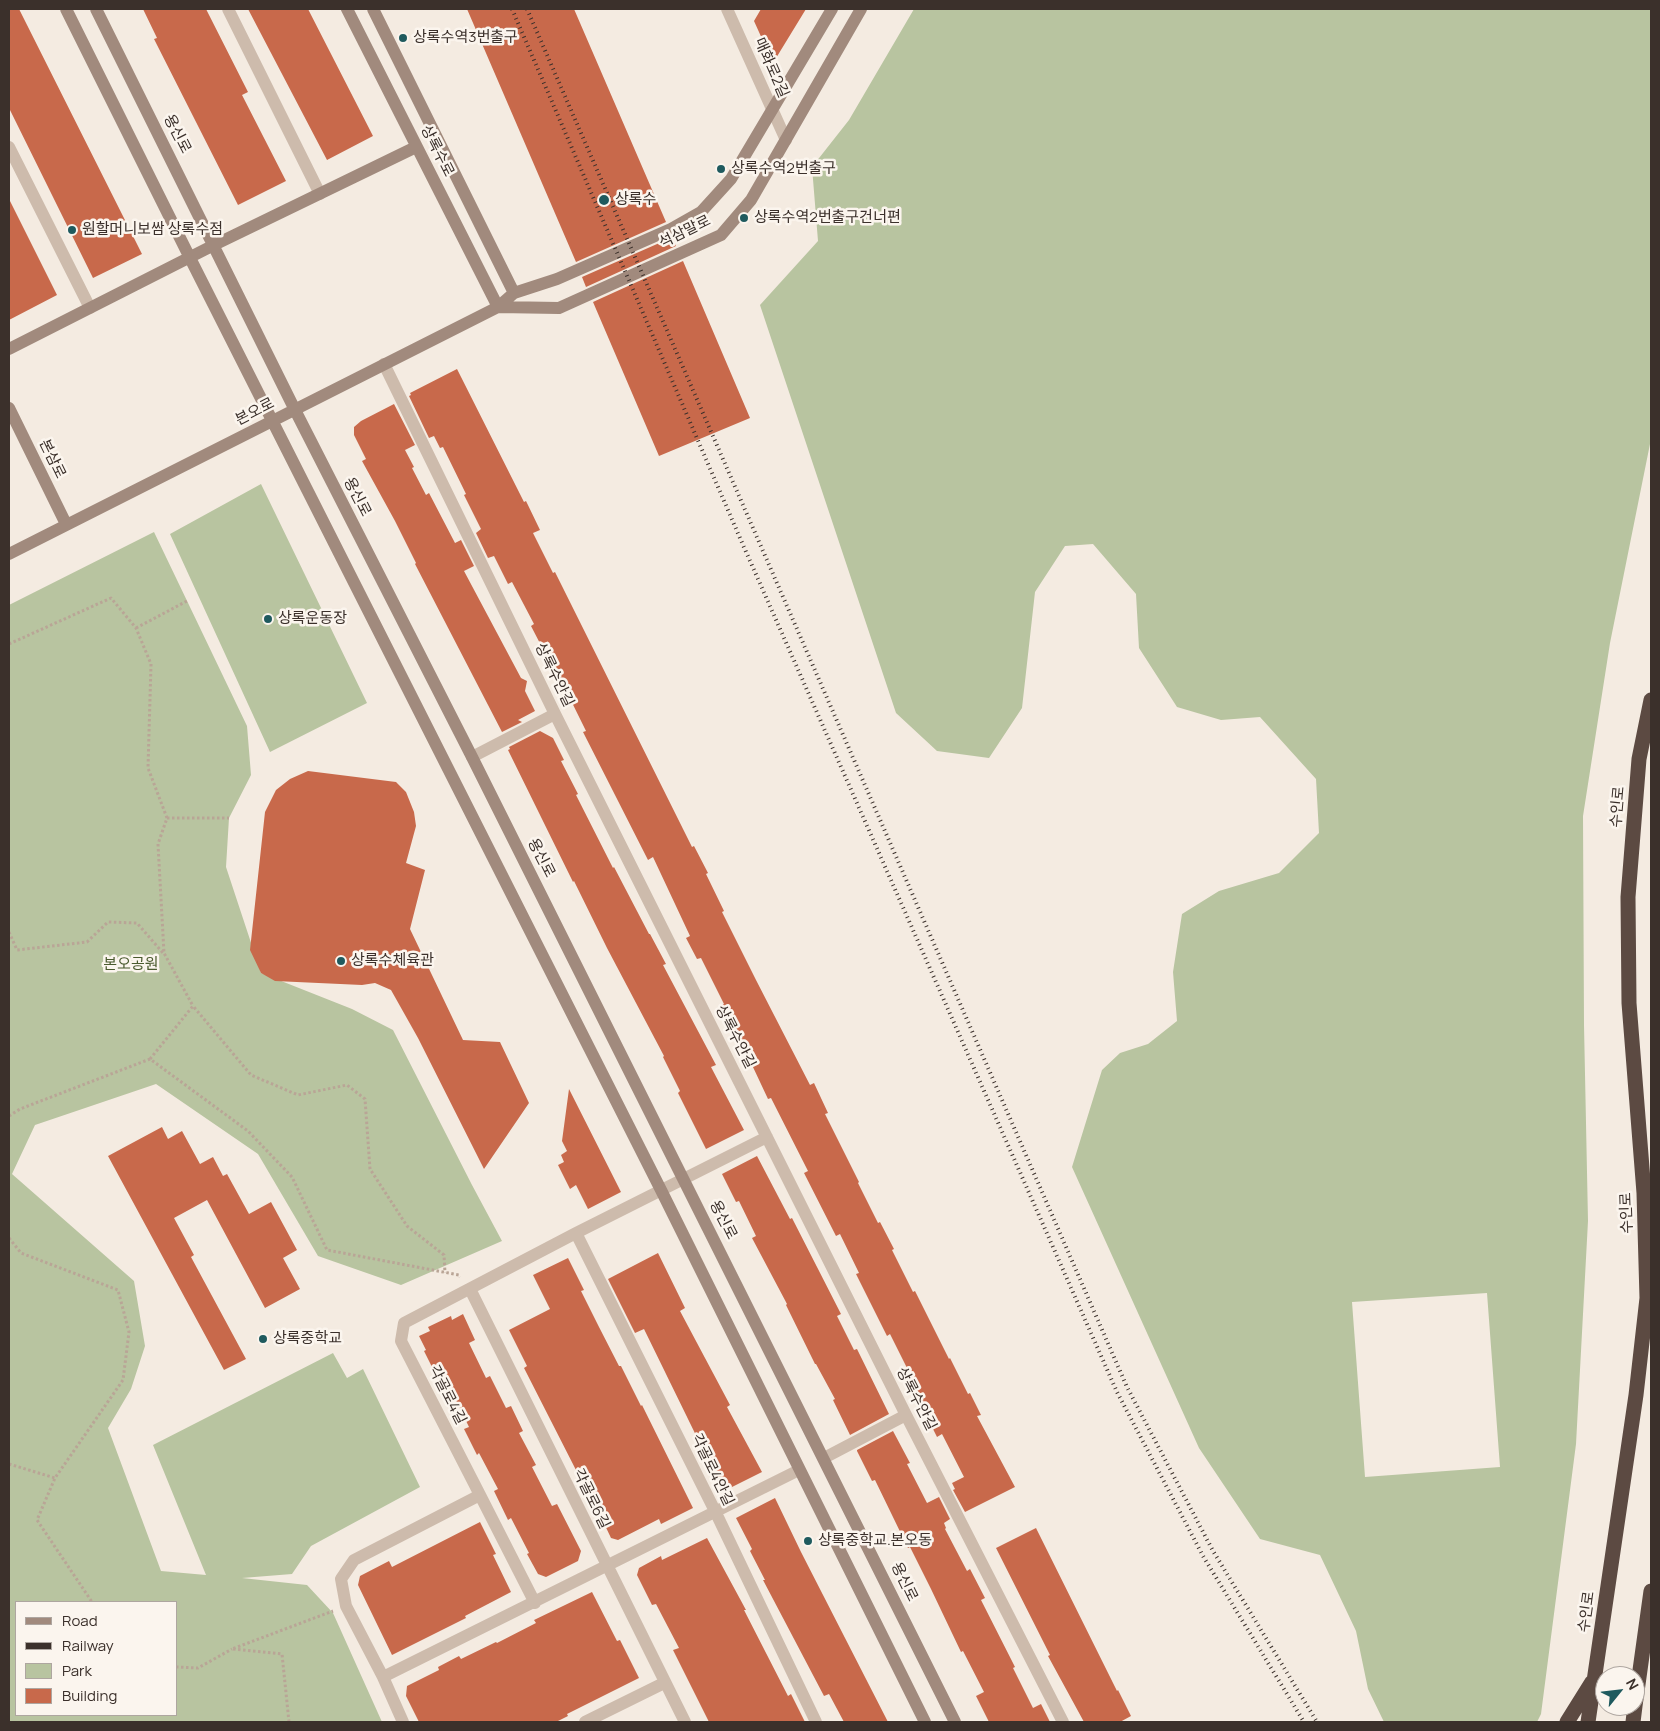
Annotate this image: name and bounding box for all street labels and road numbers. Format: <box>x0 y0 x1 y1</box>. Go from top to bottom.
street label: 매화로2길 <box>750 35 792 101</box>
street label: 용신로 <box>160 111 194 157</box>
street label: 상록수로 <box>416 122 458 180</box>
street label: 석삼말로 <box>656 212 714 252</box>
street label: 본오로 <box>232 395 278 429</box>
street label: 본삼로 <box>35 436 69 482</box>
street label: 용신로 <box>340 474 374 520</box>
street label: 상록수안길 <box>531 640 577 710</box>
street label: 수인로 <box>1607 786 1629 828</box>
street label: 용신로 <box>524 835 558 881</box>
street label: 상록수안길 <box>711 1002 759 1072</box>
street label: 수인로 <box>1617 1192 1637 1234</box>
street label: 용신로 <box>706 1197 740 1243</box>
street label: 각골로4길 <box>424 1362 470 1428</box>
street label: 상록수안길 <box>892 1364 940 1434</box>
street label: 각골로4안길 <box>687 1431 737 1509</box>
street label: 각골로6길 <box>569 1466 613 1532</box>
street label: 용신로 <box>887 1559 921 1605</box>
street label: 수인로 <box>1575 1590 1599 1634</box>

